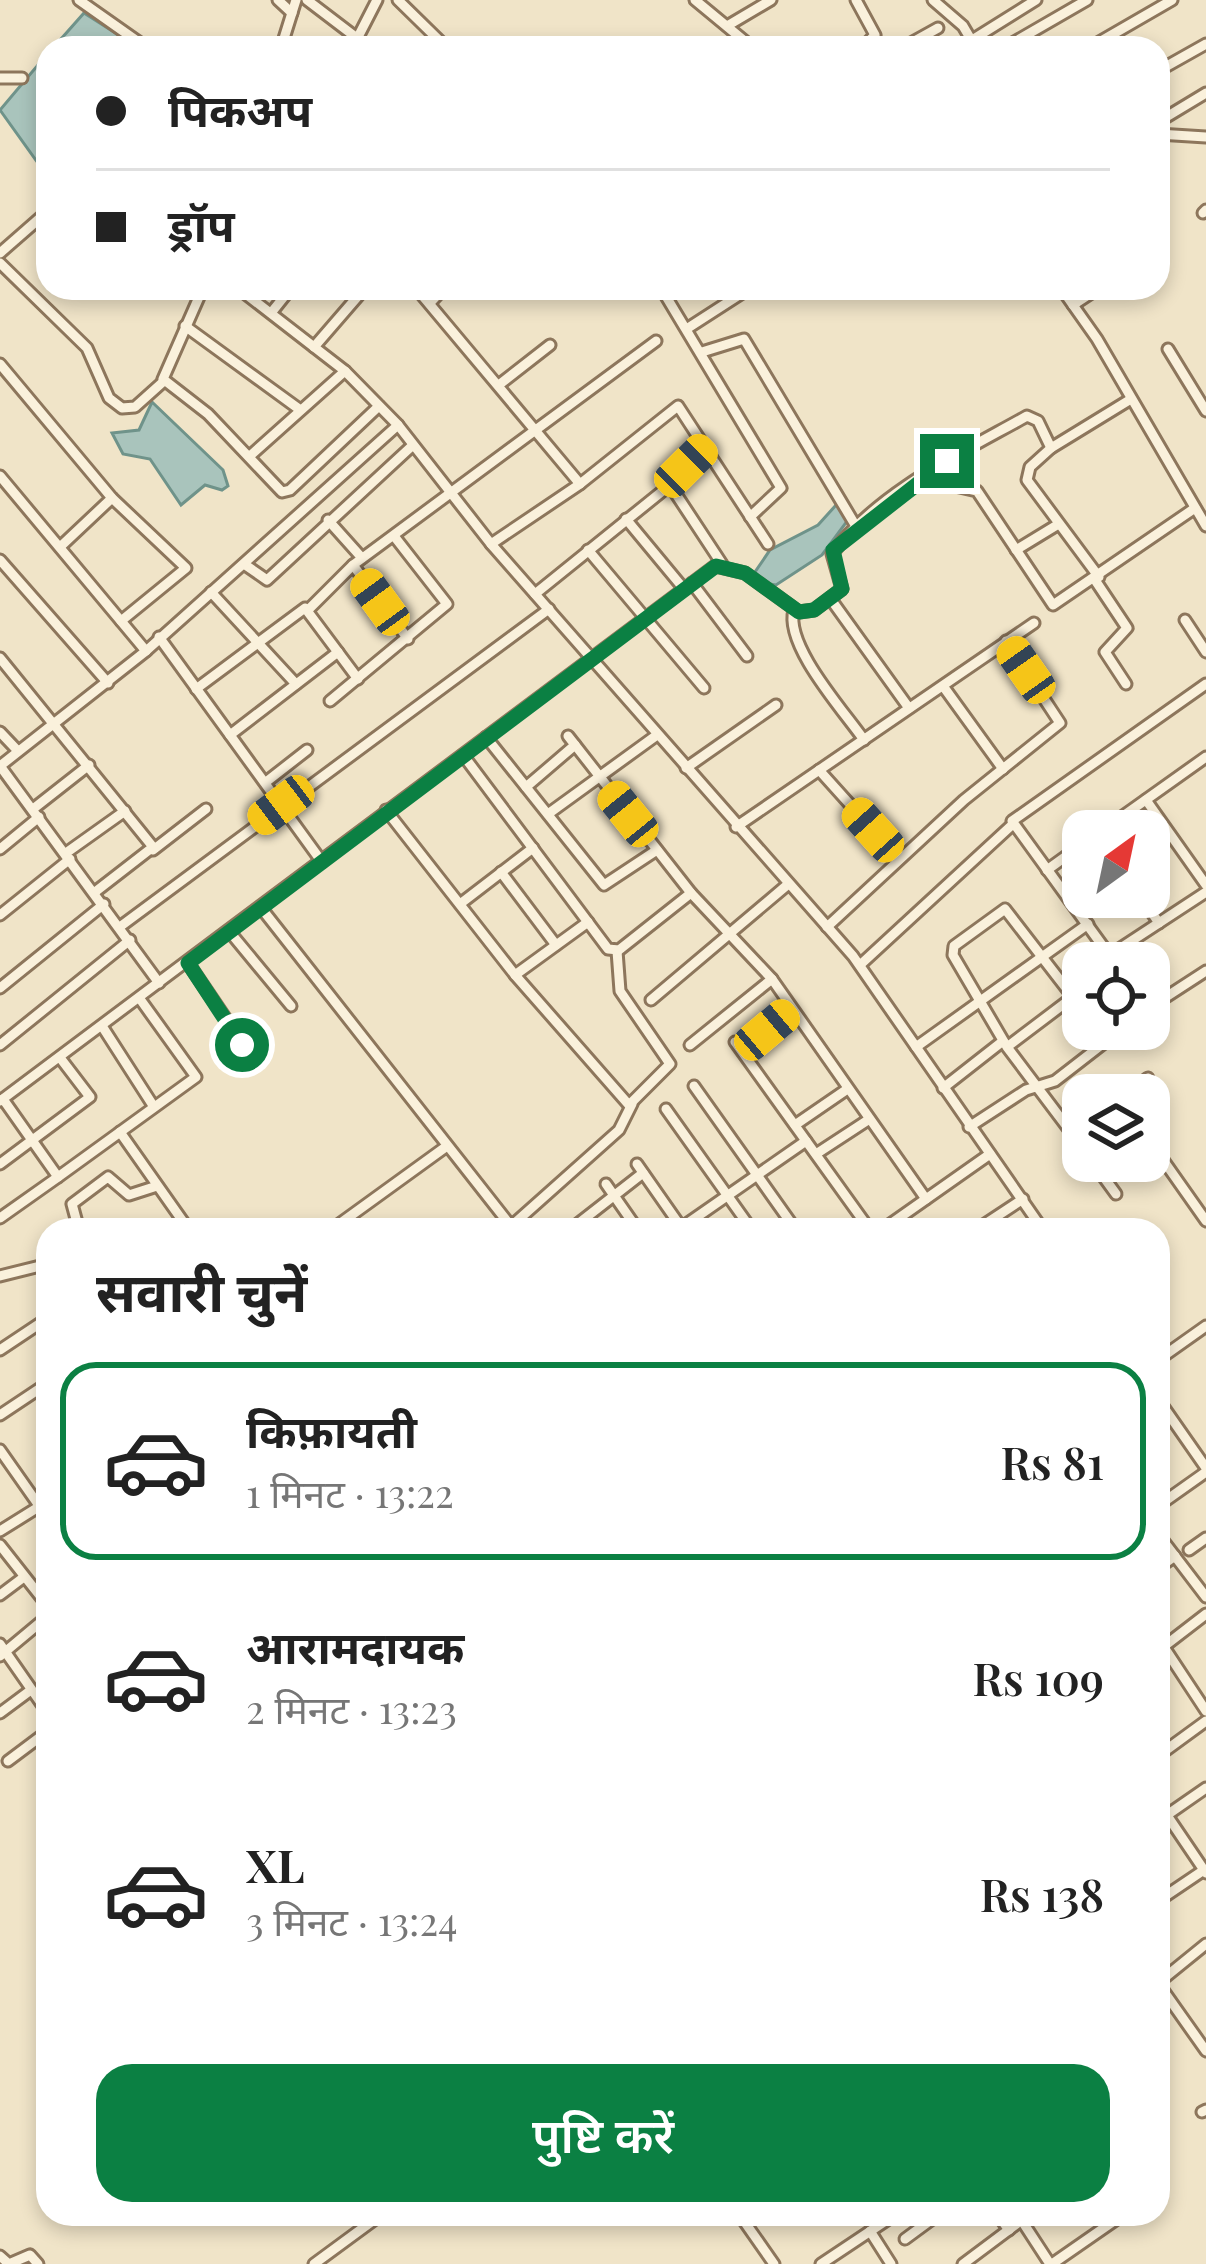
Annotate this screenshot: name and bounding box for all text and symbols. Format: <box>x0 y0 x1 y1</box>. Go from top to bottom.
text: पिकअप <box>168 78 312 138</box>
text: ड्रॉप <box>168 193 235 253</box>
car <box>648 428 724 504</box>
route end <box>920 434 974 488</box>
car <box>344 562 416 642</box>
car <box>991 630 1061 710</box>
car <box>241 769 321 841</box>
car <box>591 775 665 853</box>
car <box>836 791 910 869</box>
north arrow <box>1062 810 1170 918</box>
map controls <box>1062 810 1170 1182</box>
button: locate <box>1062 942 1170 1050</box>
car <box>728 993 806 1067</box>
route start <box>215 1018 269 1072</box>
button: layers <box>1062 1074 1170 1182</box>
text: सवारी चुनें <box>96 1254 307 1326</box>
text: किफ़ायती <box>246 1399 417 1459</box>
icon: car <box>102 1407 210 1515</box>
text: Rs 81 <box>1001 1431 1104 1491</box>
text: 1 मिनट · 13:22 <box>246 1466 454 1518</box>
text: आरामदायक <box>246 1615 464 1675</box>
icon: car <box>102 1623 210 1731</box>
text: Rs 109 <box>973 1647 1104 1707</box>
text: 2 मिनट · 13:23 <box>246 1682 457 1734</box>
text: XL <box>246 1834 305 1894</box>
icon: car <box>102 1839 210 1947</box>
text: Rs 138 <box>980 1863 1104 1923</box>
text: 3 मिनट · 13:24 <box>246 1894 457 1946</box>
button: पुष्टि करें <box>96 2064 1110 2202</box>

